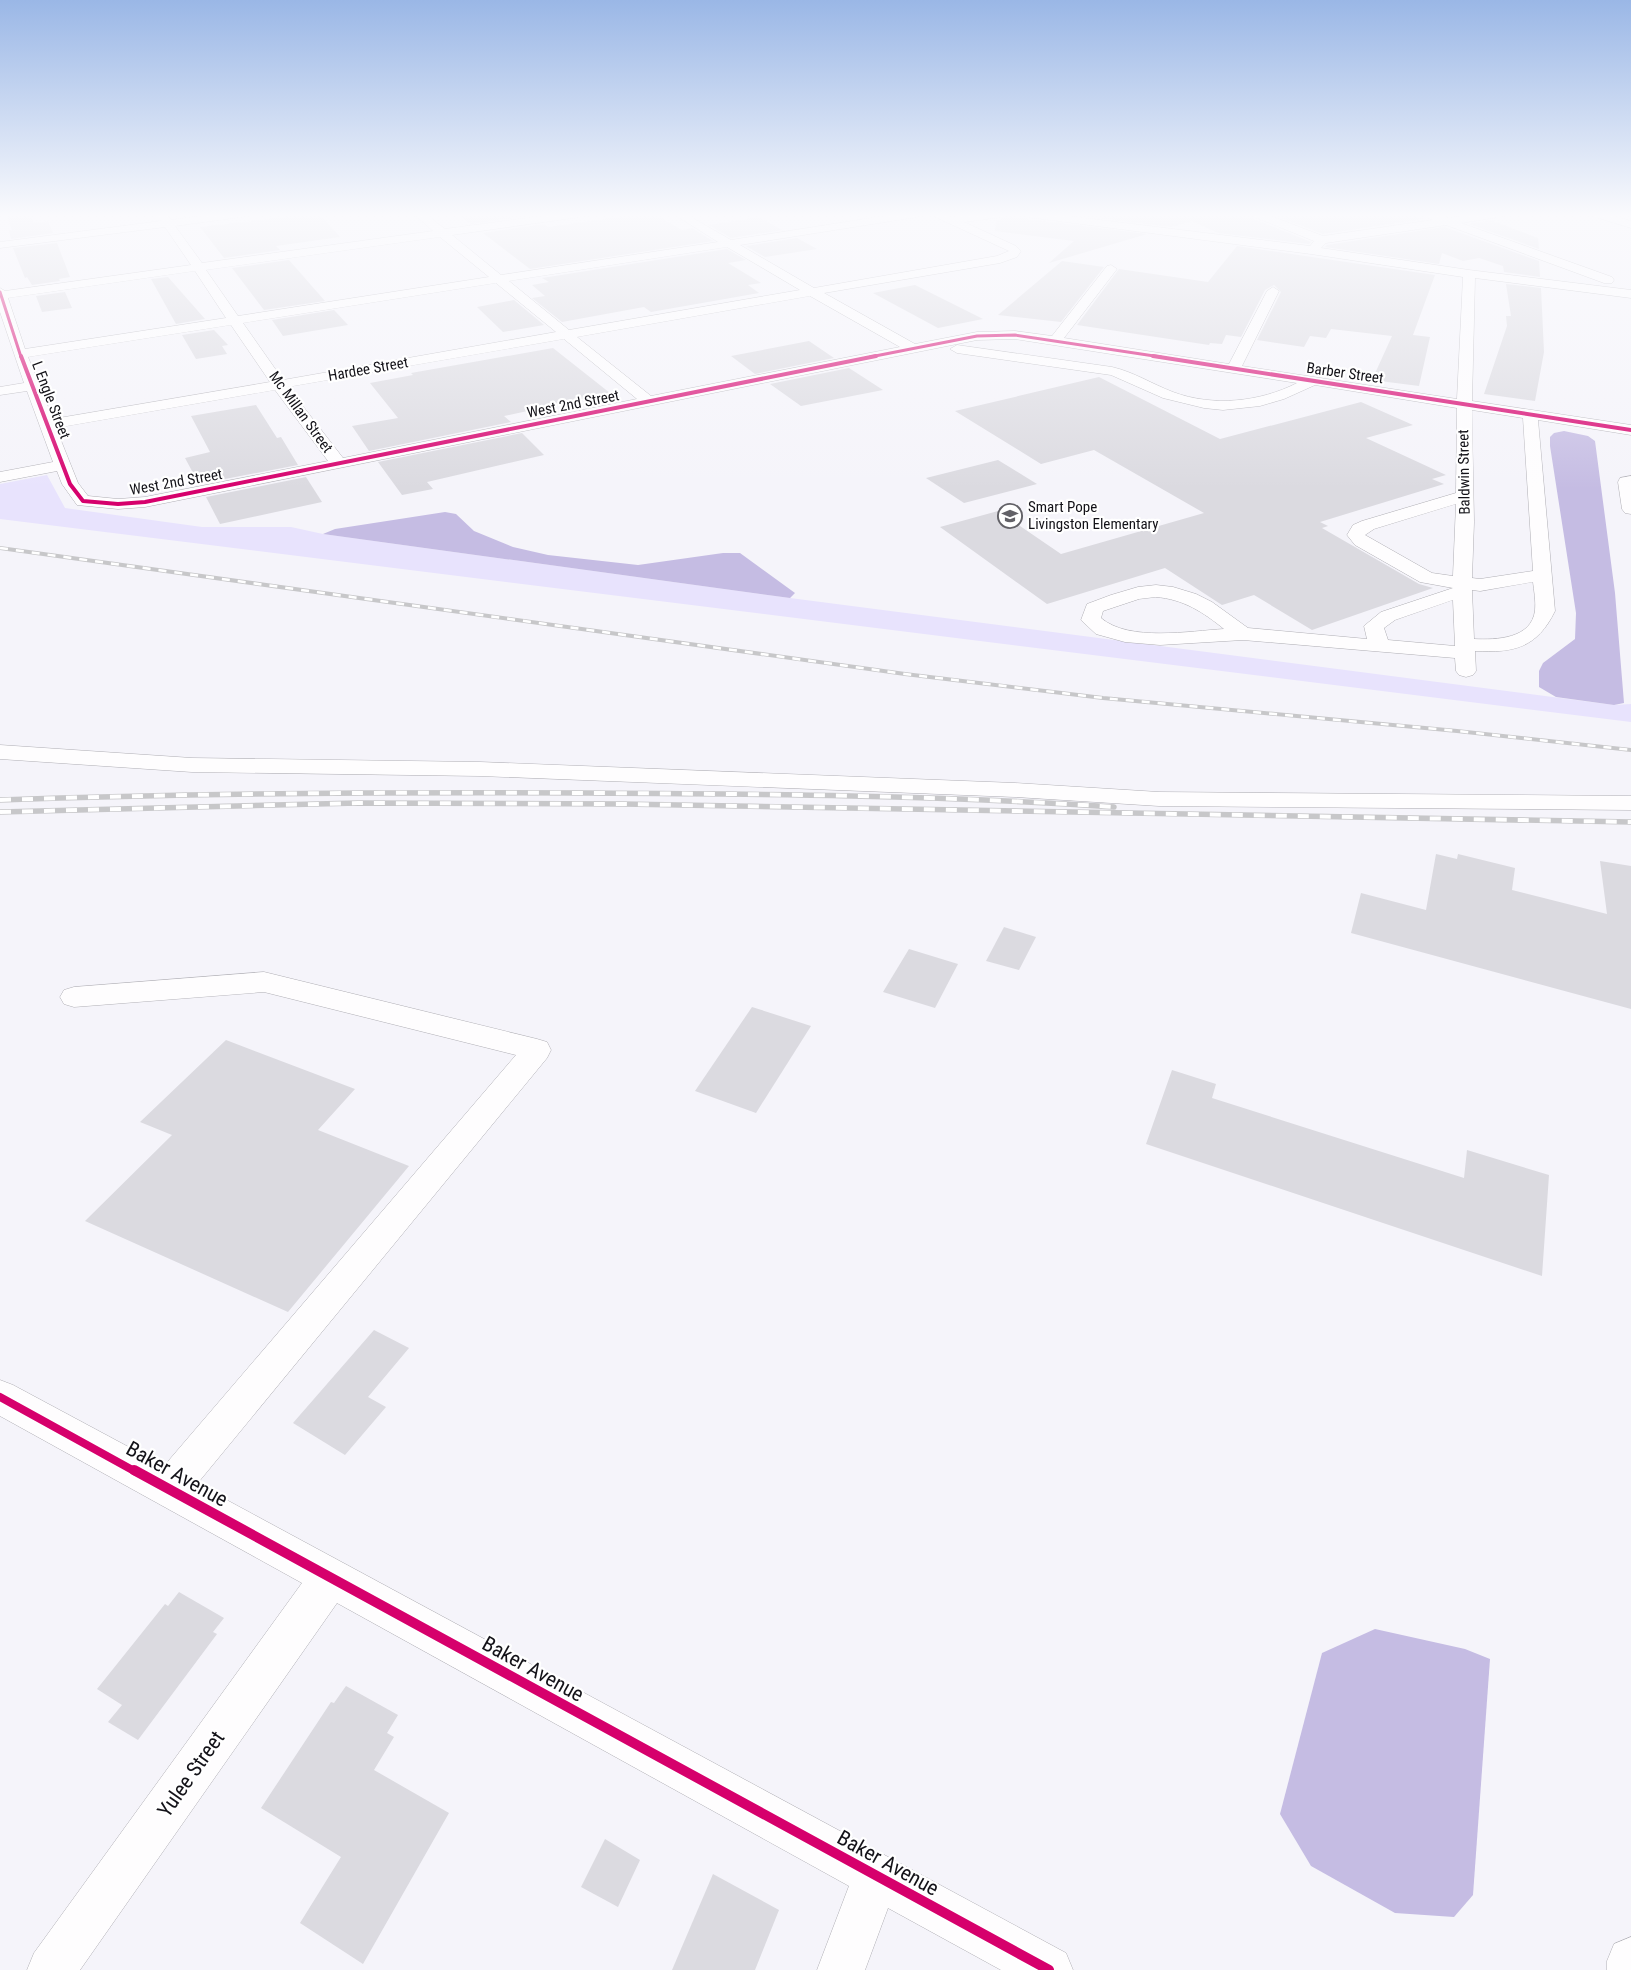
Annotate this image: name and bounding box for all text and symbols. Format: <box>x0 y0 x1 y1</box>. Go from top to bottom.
street label: Hardee Street <box>327 353 409 385</box>
street label: L Engle Street <box>28 359 74 441</box>
street label: Barber Street <box>1305 359 1385 387</box>
street label: Mc Millan Street <box>265 368 337 456</box>
street label: West 2nd Street <box>525 386 621 422</box>
street label: Baldwin Street <box>1454 429 1474 515</box>
street label: West 2nd Street <box>128 465 224 499</box>
place label: Smart Pope Livingston Elementary <box>1028 498 1159 533</box>
school or university icon: Smart Pope Livingston Elementary <box>997 503 1023 529</box>
street label: Baker Avenue <box>122 1436 232 1512</box>
street label: Baker Avenue <box>478 1631 588 1707</box>
street label: Yulee Street <box>153 1726 229 1822</box>
street label: Baker Avenue <box>833 1825 943 1901</box>

